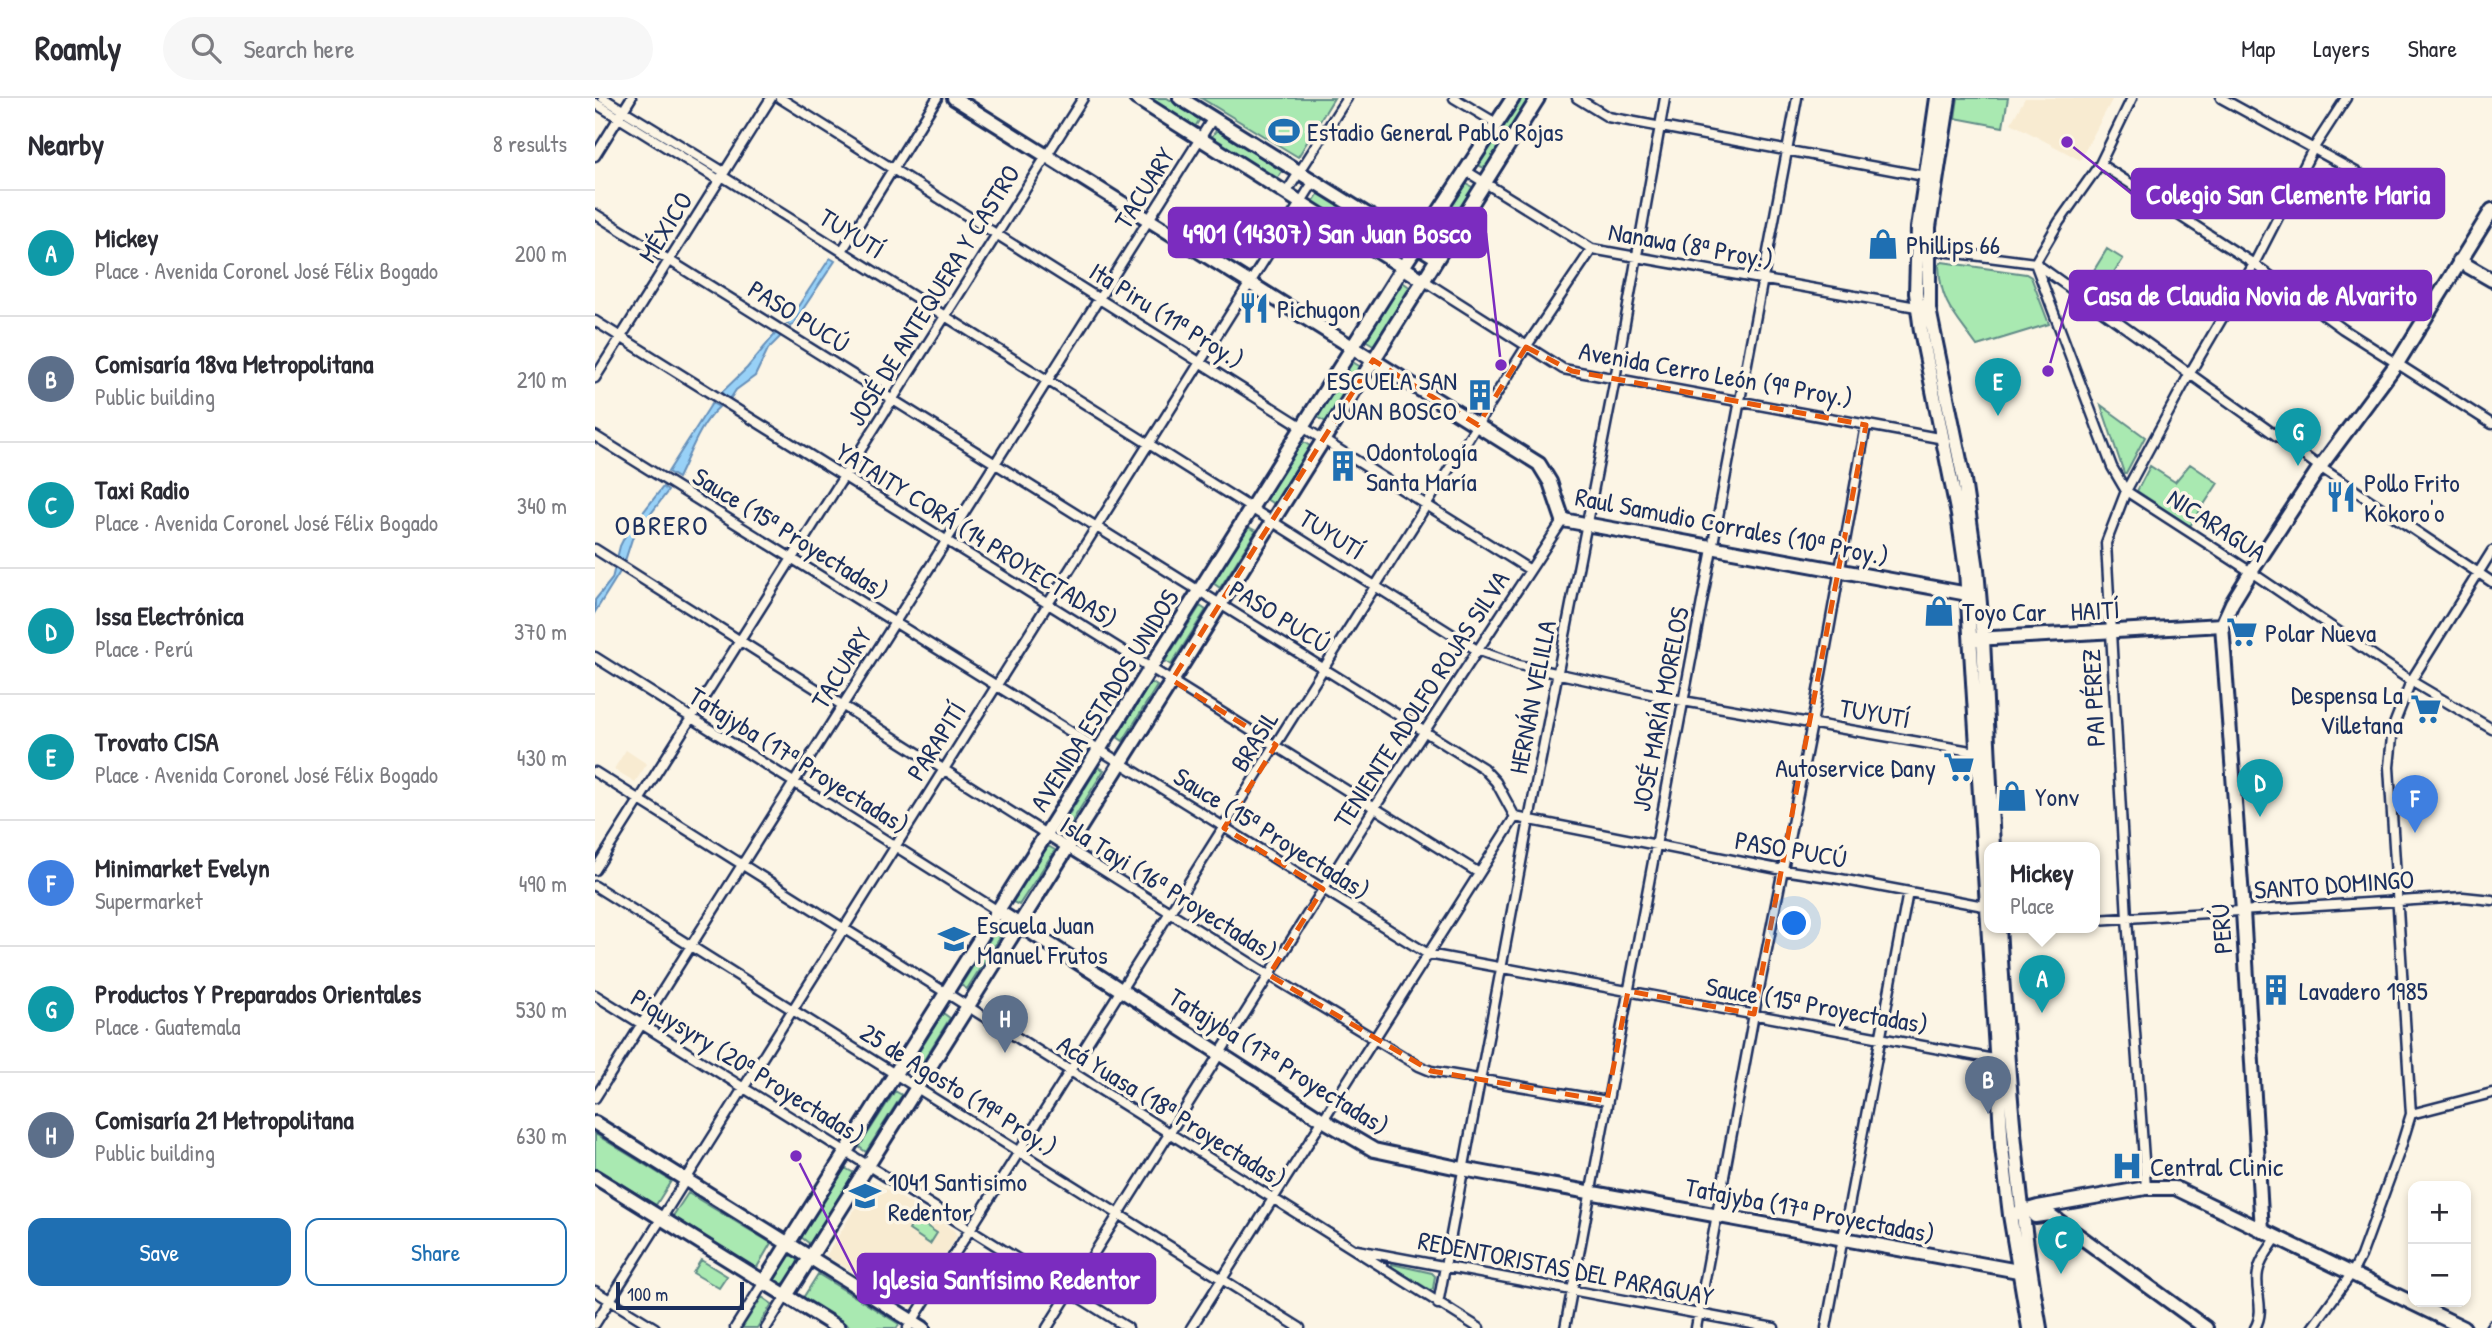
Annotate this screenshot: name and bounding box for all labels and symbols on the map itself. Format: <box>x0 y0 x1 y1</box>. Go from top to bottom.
sports icon: Estadio General Pablo Rojas <box>1267 114 1301 148</box>
place label: Estadio General Pablo Rojas <box>1307 114 1563 149</box>
street label: TACUARY <box>1105 140 1183 235</box>
street label: JOSÉ DE ANTEQUERA Y CASTRO <box>838 158 1028 432</box>
callout: Colegio San Clemente Maria <box>2132 169 2444 218</box>
text: Colegio San Clemente Maria <box>2146 175 2430 214</box>
street label: MÉXICO <box>630 185 700 269</box>
street label: TUYUTÍ <box>813 199 891 267</box>
callout: 4901 (14307) San Juan Bosco <box>1169 208 1486 257</box>
street label: Nanawa (8ª Proy.) <box>1606 213 1776 277</box>
text: 4901 (14307) San Juan Bosco <box>1183 214 1472 252</box>
shop icon: Phillips 66 <box>1866 227 1900 261</box>
place label: Phillips 66 <box>1906 227 2000 262</box>
street label: Ita Piru (11ª Proy.) <box>1083 254 1251 376</box>
street label: PASO PUCÚ <box>742 271 856 361</box>
callout: Casa de Claudia Novia de Alvarito <box>2070 271 2431 320</box>
text: Casa de Claudia Novia de Alvarito <box>2083 276 2417 314</box>
restaurant icon: Pichugon <box>1237 291 1271 325</box>
place label: Pichugon <box>1277 291 1361 326</box>
street label: Avenida Cerro León (9ª Proy.) <box>1576 333 1856 415</box>
pin: E <box>1975 358 2021 416</box>
place label: ESCUELA SAN JUAN BOSCO <box>1327 363 1457 428</box>
building icon: ESCUELA SAN JUAN BOSCO <box>1463 378 1497 412</box>
pin: G <box>2275 408 2321 466</box>
street label: YATAITY CORÁ (14 PROYECTADAS) <box>830 434 1124 636</box>
place label: Odontología Santa María <box>1366 434 1477 499</box>
building icon: Odontología Santa María <box>1326 449 1360 483</box>
street label: Sauce (15ª Proyectadas) <box>686 459 896 607</box>
place label: Pollo Frito Kokoro'o <box>2364 465 2460 530</box>
street label: Raul Samudio Corrales (10ª Proy.) <box>1572 478 1892 574</box>
street label: NICARAGUA <box>2161 480 2273 570</box>
restaurant icon: Pollo Frito Kokoro'o <box>2324 480 2358 514</box>
street label: TUYUTÍ <box>1293 500 1371 568</box>
district label: OBRERO <box>614 506 710 544</box>
street label: TENIENTE ADOLFO ROJAS SILVA <box>1325 564 1517 834</box>
street label: PASO PUCÚ <box>1223 571 1337 661</box>
street label: AVENIDA ESTADOS UNIDOS <box>1021 582 1187 818</box>
street label: HAITÍ <box>2069 591 2121 629</box>
shop icon: Toyo Car <box>1922 594 1956 628</box>
place label: Toyo Car <box>1962 594 2047 629</box>
street label: JOSÉ MARÍA MORELOS <box>1623 604 1697 814</box>
supermarket icon: Polar Nueva <box>2225 615 2259 649</box>
place label: Polar Nueva <box>2265 615 2376 650</box>
street label: HERNÁN VELILLA <box>1500 617 1564 777</box>
street label: TACUARY <box>802 620 880 715</box>
street label: PAI PÉREZ <box>2073 648 2113 748</box>
place label: Despensa La Villetana <box>2291 677 2403 742</box>
street label: Tatajyba (17ª Proyectadas) <box>682 678 916 842</box>
street label: TUYUTÍ <box>1837 690 1913 736</box>
supermarket icon: Despensa La Villetana <box>2409 692 2443 726</box>
street label: PARAPITÍ <box>898 695 974 787</box>
street label: BRASIL <box>1222 704 1286 778</box>
place label: Autoservice Dany <box>1775 750 1936 785</box>
supermarket icon: Autoservice Dany <box>1942 750 1976 784</box>
street label: Sauce (15ª Proyectadas) <box>1167 759 1377 907</box>
pin: D <box>2237 759 2283 817</box>
pin: F <box>2392 775 2438 833</box>
shop icon: Yonv <box>1995 779 2029 813</box>
place label: Yonv <box>2035 779 2080 814</box>
street label: Isla Tayi (16ª Proyectadas) <box>1054 807 1284 969</box>
street label: PASO PUCÚ <box>1732 822 1850 876</box>
street label: SANTO DOMINGO <box>2253 861 2415 907</box>
street label: PERÚ <box>2202 903 2240 955</box>
your location <box>1777 906 1811 940</box>
place label: Escuela Juan Manuel Frutos <box>977 907 1108 972</box>
school or university icon: Escuela Juan Manuel Frutos <box>937 922 971 956</box>
pin: A <box>2019 955 2065 1013</box>
street label: Sauce (15ª Proyectadas) <box>1703 968 1931 1042</box>
building icon: Lavadero 1985 <box>2259 973 2293 1007</box>
place label: Lavadero 1985 <box>2299 973 2428 1008</box>
street label: Tatajyba (17ª Proyectadas) <box>1162 979 1396 1143</box>
street label: Piquysyry (20ª Proyectadas) <box>625 980 871 1152</box>
pin: H <box>982 995 1028 1053</box>
street label: 25 de Agosto (19ª Proy.) <box>854 1014 1064 1164</box>
street label: Acá Yuasa (18ª Proyectadas) <box>1051 1026 1293 1196</box>
pin: B <box>1965 1056 2011 1114</box>
hospital icon: Central Clinic <box>2110 1149 2144 1183</box>
place label: Central Clinic <box>2150 1149 2283 1184</box>
place label: 1041 Santisimo Redentor <box>888 1164 1027 1229</box>
street label: Tatajyba (17ª Proyectadas) <box>1682 1169 1938 1251</box>
school or university icon: 1041 Santisimo Redentor <box>848 1179 882 1213</box>
pin: C <box>2038 1216 2084 1274</box>
street label: REDENTORISTAS DEL PARAGUAY <box>1415 1222 1717 1314</box>
callout: Iglesia Santísimo Redentor <box>858 1254 1155 1303</box>
text: Iglesia Santísimo Redentor <box>872 1260 1141 1299</box>
scale bar <box>616 1279 744 1311</box>

